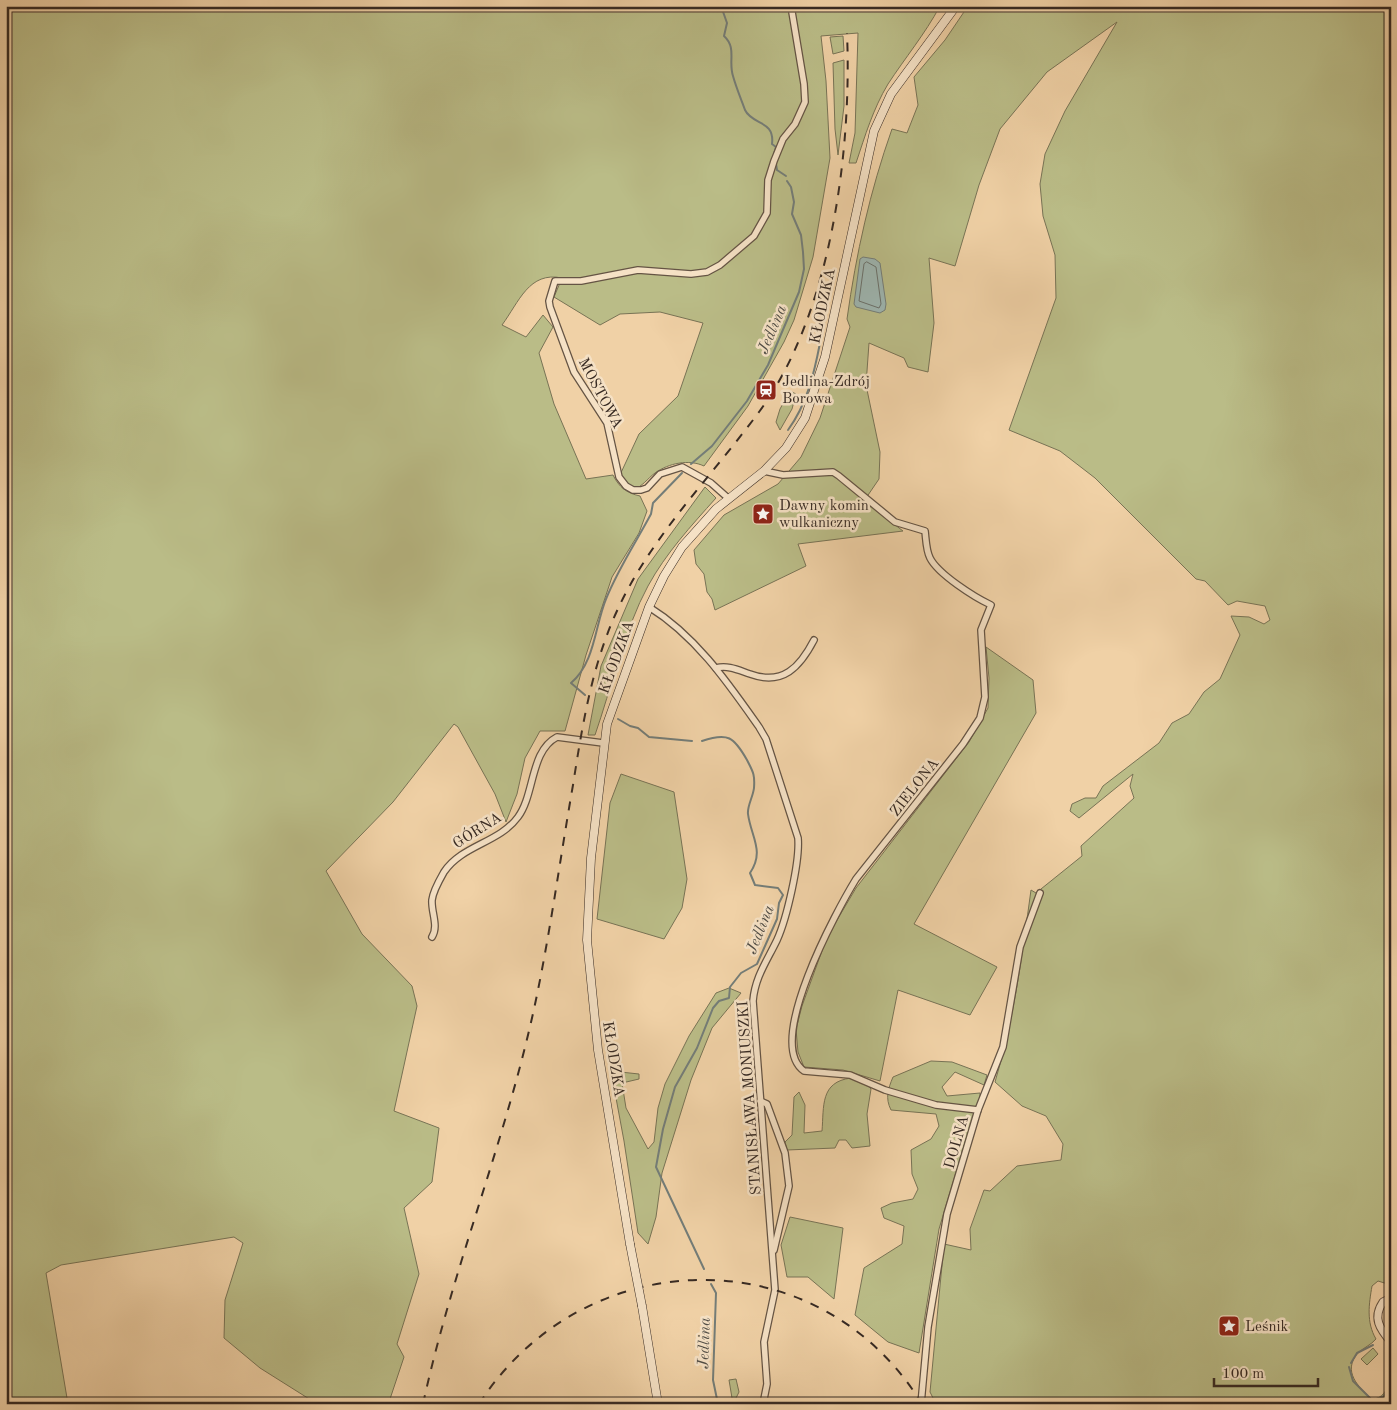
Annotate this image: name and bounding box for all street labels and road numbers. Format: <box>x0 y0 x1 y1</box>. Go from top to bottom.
street label: KŁODZKA <box>808 267 839 345</box>
street label: MOSTOWA <box>575 356 625 432</box>
street label: KŁODZKA <box>597 619 638 696</box>
street label: ZIELONA <box>888 756 943 820</box>
street label: GÓRNA <box>449 807 505 852</box>
street label: STANISŁAWA MONIUSZKI <box>736 1000 765 1195</box>
street label: KŁODZKA <box>599 1020 626 1099</box>
street label: DOLNA <box>943 1113 972 1171</box>

